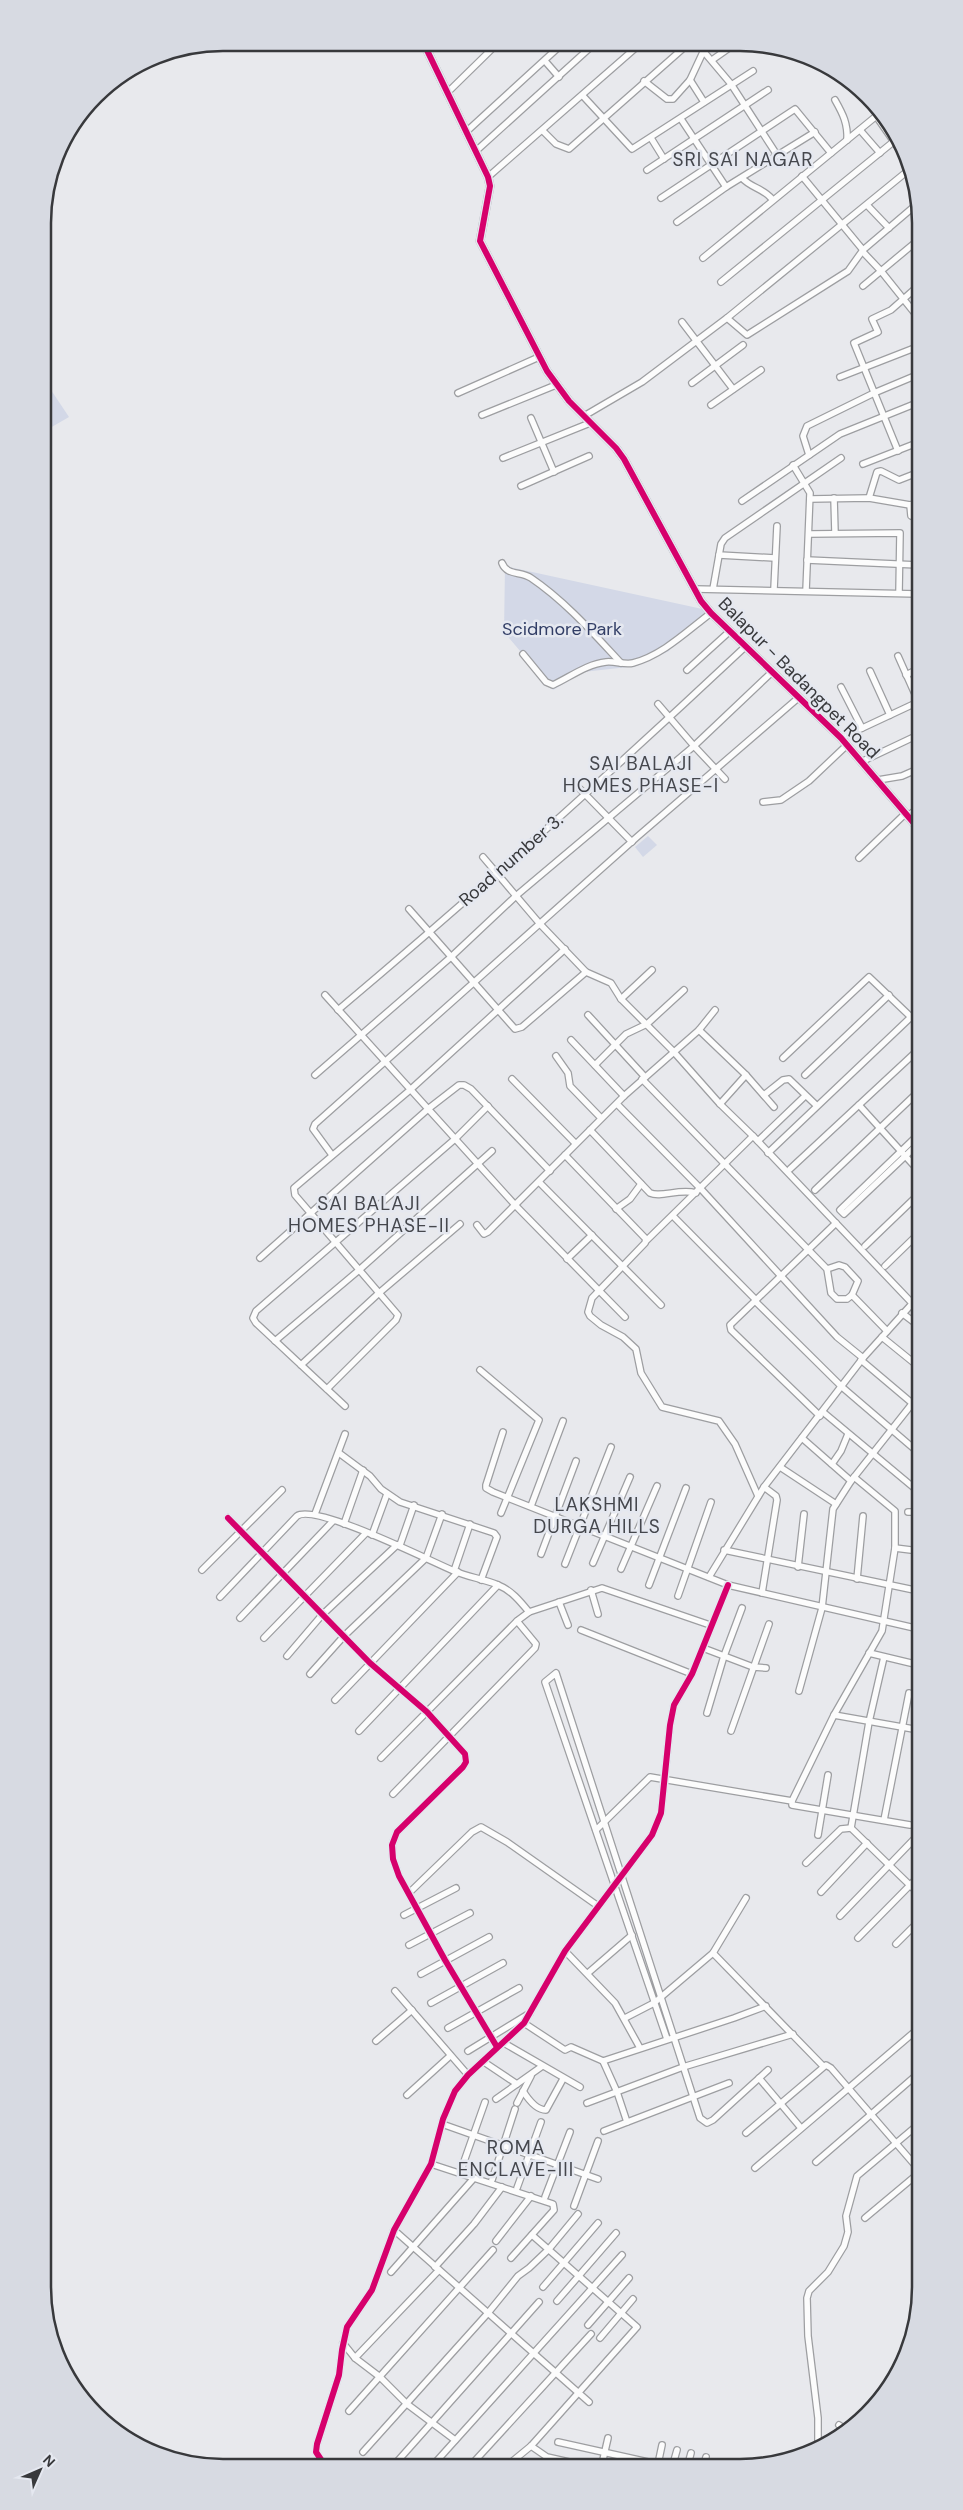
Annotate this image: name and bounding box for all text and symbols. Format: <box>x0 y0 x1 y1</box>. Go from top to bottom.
district label: SRI SAI NAGAR <box>672 147 814 172</box>
street label: Balapur - Badangpet Road <box>713 592 885 764</box>
park label: Scidmore Park <box>502 617 622 641</box>
district label: SAI BALAJI HOMES PHASE-I <box>563 751 719 798</box>
street label: Road number 3. <box>454 808 568 912</box>
district label: SAI BALAJI HOMES PHASE-II <box>288 1191 450 1238</box>
district label: LAKSHMI DURGA HILLS <box>533 1492 661 1539</box>
district label: ROMA ENCLAVE-III <box>458 2135 574 2182</box>
north arrow <box>15 2445 65 2495</box>
text: N <box>39 2451 59 2471</box>

